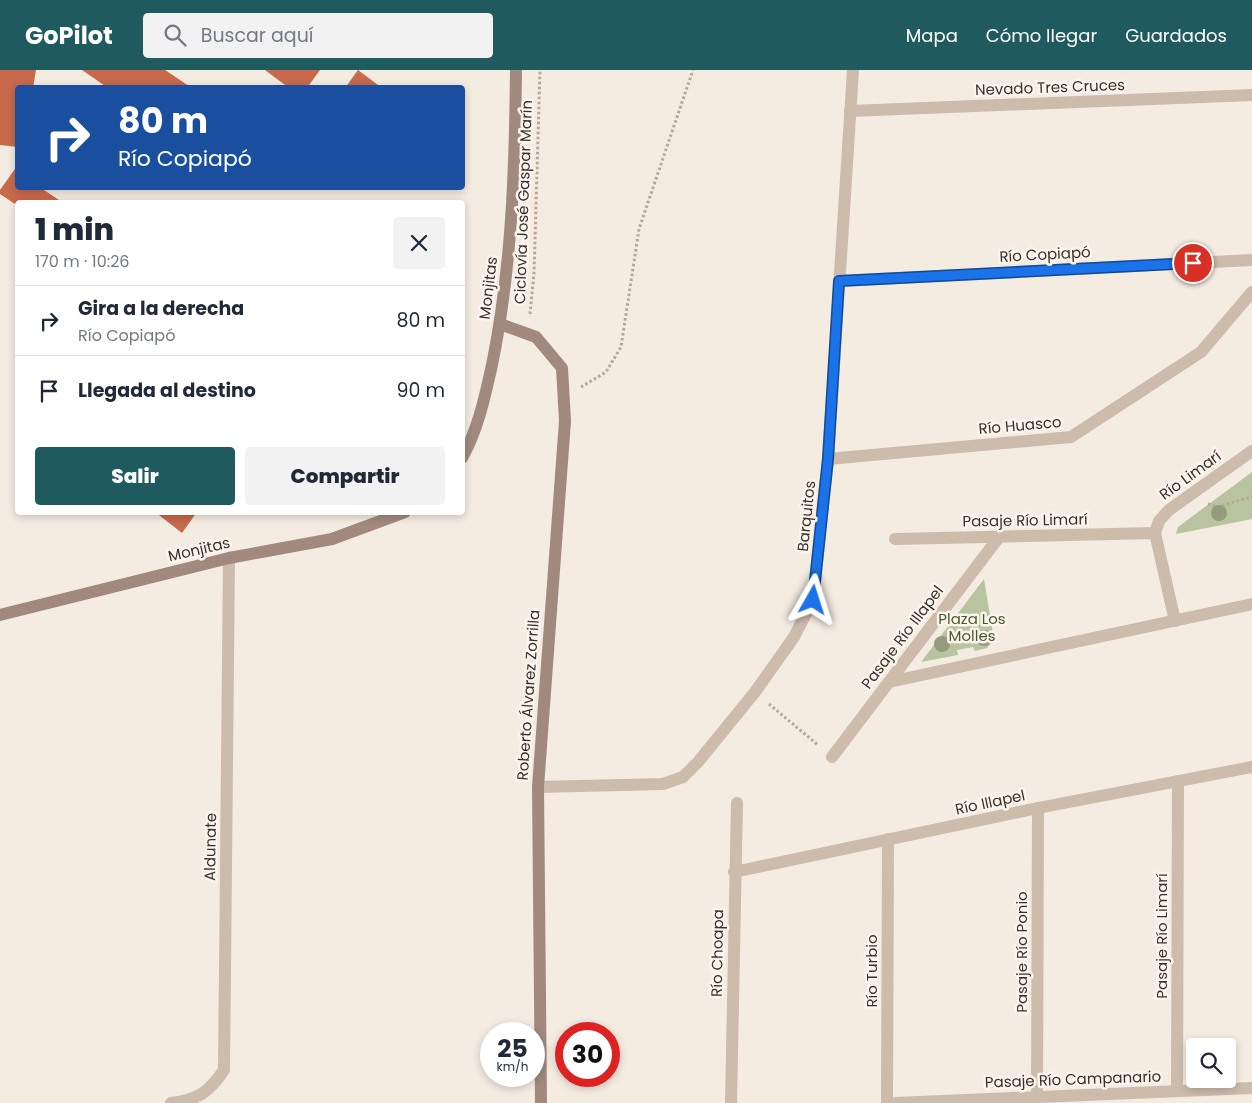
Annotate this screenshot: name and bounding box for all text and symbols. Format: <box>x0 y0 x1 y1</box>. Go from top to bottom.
search box <box>143 13 493 58</box>
text: GoPilot <box>25 19 113 52</box>
icon: search <box>161 21 189 49</box>
text: Buscar aquí <box>201 22 314 49</box>
text: Mapa <box>906 23 958 48</box>
text: Cómo llegar <box>986 23 1097 48</box>
text: Guardados <box>1125 23 1227 48</box>
street label: Nevado Tres Cruces <box>975 74 1125 100</box>
text: 80 m <box>118 96 208 145</box>
street label: Ciclovía José Gaspar Marín <box>509 100 537 304</box>
icon: right <box>35 105 100 170</box>
text: Río Copiapó <box>118 143 252 174</box>
text: 1 min <box>35 208 114 251</box>
button: close <box>393 217 445 269</box>
street label: Río Copiapó <box>999 241 1091 267</box>
pin <box>1172 242 1214 284</box>
icon: arrive <box>1179 249 1207 277</box>
text: 170 m · 10:26 <box>35 250 130 273</box>
street label: Monjitas <box>474 255 502 321</box>
text: Gira a la derecha <box>78 295 244 322</box>
icon: right <box>35 307 63 335</box>
text: 80 m <box>396 307 445 334</box>
text: Río Copiapó <box>78 324 175 347</box>
icon: arrive <box>35 377 63 405</box>
text: Llegada al destino <box>78 377 256 404</box>
text: 90 m <box>396 377 445 404</box>
street label: Río Huasco <box>978 411 1062 439</box>
street label: Río Limarí <box>1155 445 1225 504</box>
button: Salir <box>35 447 235 505</box>
button: Compartir <box>245 447 445 505</box>
street label: Barquitos <box>792 479 820 553</box>
street label: Pasaje Río Limarí <box>962 508 1088 532</box>
street label: Monjitas <box>166 532 232 566</box>
position arrow <box>786 573 838 625</box>
street label: Pasaje Río Illapel <box>856 581 948 693</box>
park label: Plaza Los Molles <box>938 608 1006 646</box>
street label: Roberto Álvarez Zorrilla <box>512 609 544 781</box>
street label: Río Illapel <box>953 784 1027 820</box>
street label: Aldunate <box>199 813 221 881</box>
street label: Pasaje Río Limarí <box>1151 873 1172 999</box>
street label: Pasaje Río Ponio <box>1011 891 1032 1013</box>
street label: Río Choapa <box>706 909 728 997</box>
street label: Río Turbio <box>861 934 882 1008</box>
speed limit sign: 30 <box>555 1022 620 1087</box>
text: 25 <box>497 1031 528 1066</box>
map controls <box>1186 1038 1236 1088</box>
button: search <box>1186 1038 1236 1088</box>
text: km/h <box>497 1058 528 1075</box>
street label: Pasaje Río Campanario <box>985 1065 1161 1093</box>

